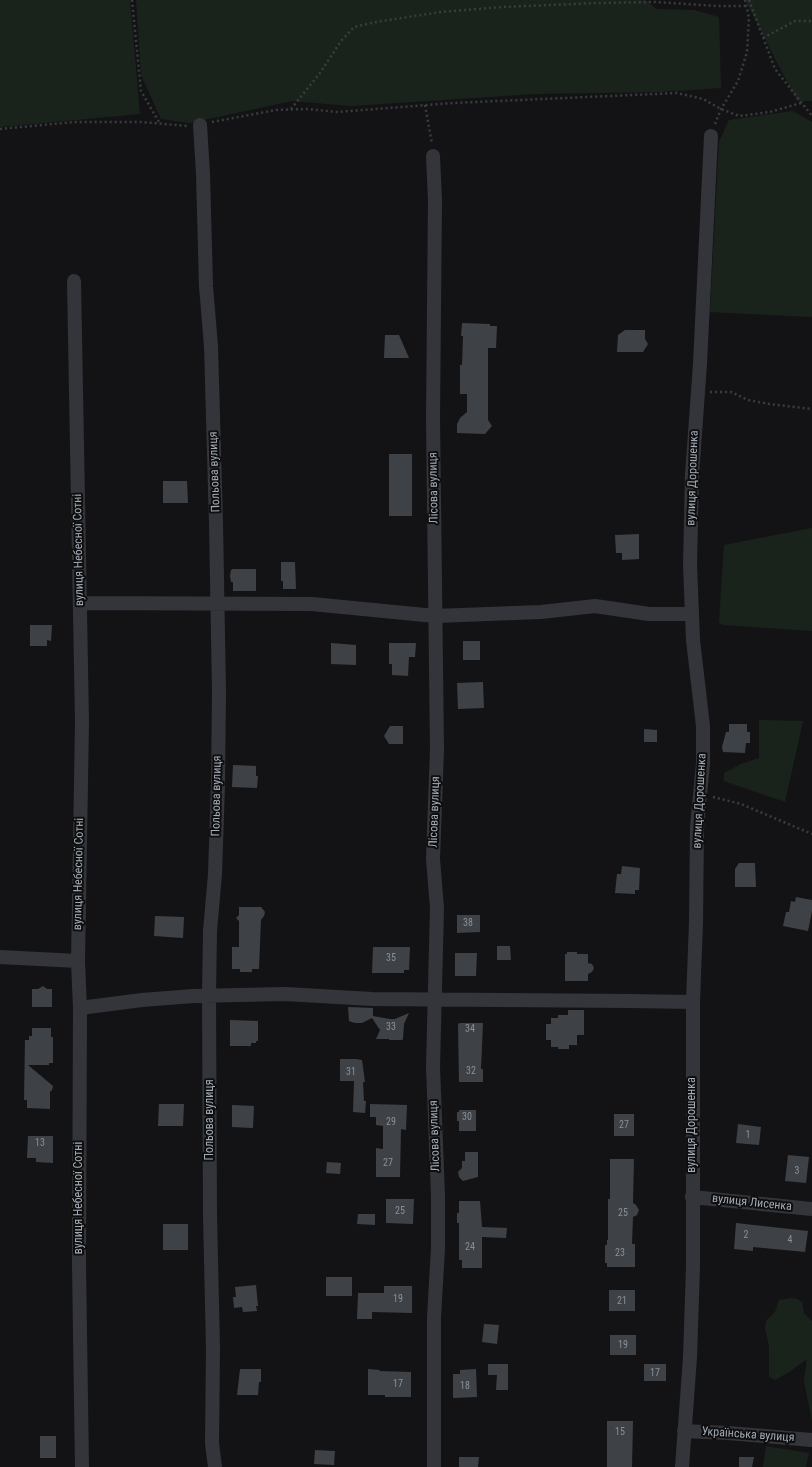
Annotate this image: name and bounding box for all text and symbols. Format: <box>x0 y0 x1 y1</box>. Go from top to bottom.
street label: вулиця Дорошенка <box>684 430 702 526</box>
street label: Польова вулиця <box>206 431 224 513</box>
street label: Лісова вулиця <box>426 452 442 524</box>
street label: вулиця Небесної Сотні <box>71 494 87 606</box>
street label: вулиця Дорошенка <box>690 753 710 849</box>
street label: Польова вулиця <box>209 755 225 837</box>
street label: Лісова вулиця <box>427 776 443 848</box>
street label: вулиця Небесної Сотні <box>71 818 87 930</box>
house number: 38 <box>463 917 473 929</box>
house number: 35 <box>386 952 396 964</box>
house number: 33 <box>386 1021 396 1033</box>
house number: 34 <box>465 1023 475 1035</box>
house number: 32 <box>466 1065 476 1077</box>
house number: 31 <box>346 1066 356 1078</box>
street label: вулиця Дорошенка <box>685 1077 699 1173</box>
street label: Польова вулиця <box>203 1080 217 1160</box>
street label: Лісова вулиця <box>427 1100 443 1172</box>
house number: 30 <box>462 1111 472 1123</box>
house number: 29 <box>386 1116 396 1128</box>
house number: 27 <box>619 1119 629 1131</box>
house number: 1 <box>746 1129 750 1141</box>
house number: 13 <box>35 1137 45 1149</box>
street label: вулиця Небесної Сотні <box>72 1142 86 1254</box>
house number: 27 <box>383 1157 393 1169</box>
house number: 3 <box>795 1165 799 1177</box>
street label: вулиця Лисенка <box>711 1192 793 1214</box>
house number: 25 <box>395 1205 405 1217</box>
house number: 25 <box>618 1207 628 1219</box>
house number: 2 <box>744 1229 748 1241</box>
house number: 4 <box>788 1234 792 1246</box>
house number: 24 <box>465 1241 475 1253</box>
house number: 23 <box>615 1247 625 1259</box>
house number: 19 <box>393 1293 403 1305</box>
house number: 21 <box>617 1295 627 1307</box>
house number: 19 <box>618 1339 628 1351</box>
house number: 17 <box>650 1367 660 1379</box>
house number: 17 <box>393 1378 403 1390</box>
house number: 18 <box>460 1380 470 1392</box>
street label: Українська вулиця <box>701 1425 795 1445</box>
house number: 15 <box>615 1426 625 1438</box>

